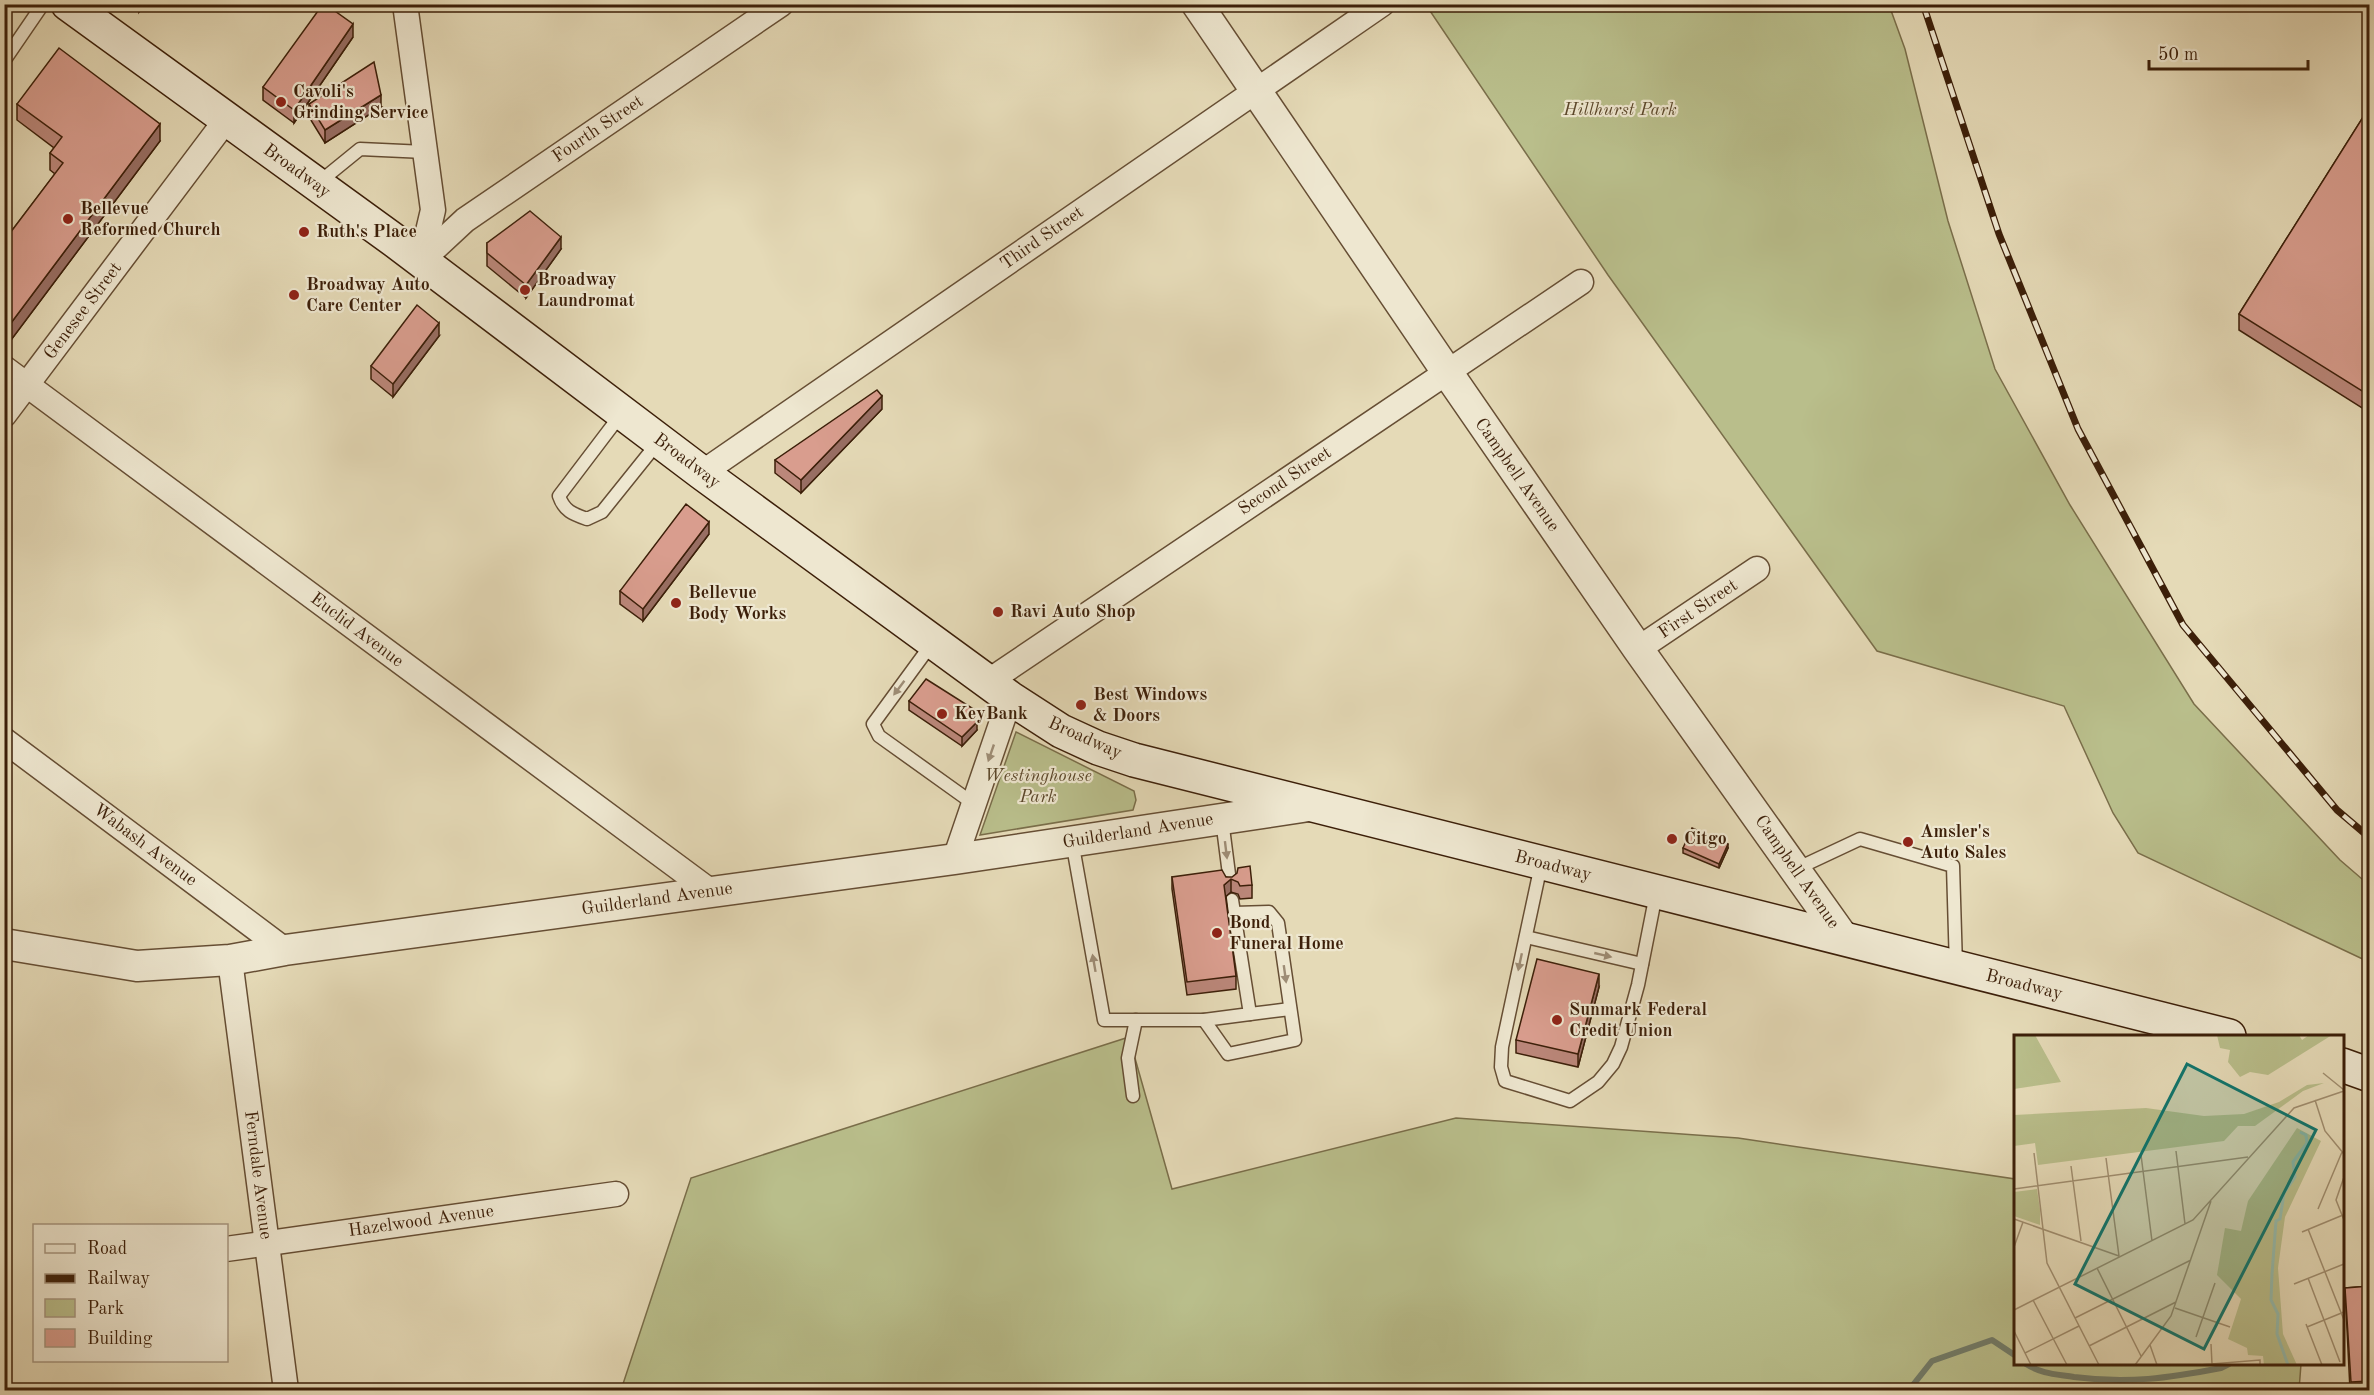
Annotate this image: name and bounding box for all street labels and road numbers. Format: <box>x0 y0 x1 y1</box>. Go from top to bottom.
street label: Fourth Street <box>549 92 647 166</box>
street label: Broadway <box>260 141 334 202</box>
street label: Third Street <box>997 203 1087 273</box>
street label: Genesee Street <box>41 259 125 363</box>
street label: Campbell Avenue <box>1471 415 1563 535</box>
street label: Broadway <box>650 430 724 492</box>
street label: Second Street <box>1235 443 1335 519</box>
street label: First Street <box>1655 576 1741 642</box>
street label: Euclid Avenue <box>307 589 407 671</box>
street label: Broadway <box>1045 714 1125 762</box>
street label: Wabash Avenue <box>90 800 200 890</box>
street label: Guilderland Avenue <box>1061 810 1215 852</box>
street label: Campbell Avenue <box>1751 812 1843 932</box>
street label: Broadway <box>1513 848 1594 884</box>
street label: Guilderland Avenue <box>580 879 734 919</box>
street label: Broadway <box>1984 967 2065 1003</box>
street label: Ferndale Avenue <box>241 1109 275 1241</box>
street label: Hazelwood Avenue <box>347 1202 495 1240</box>

